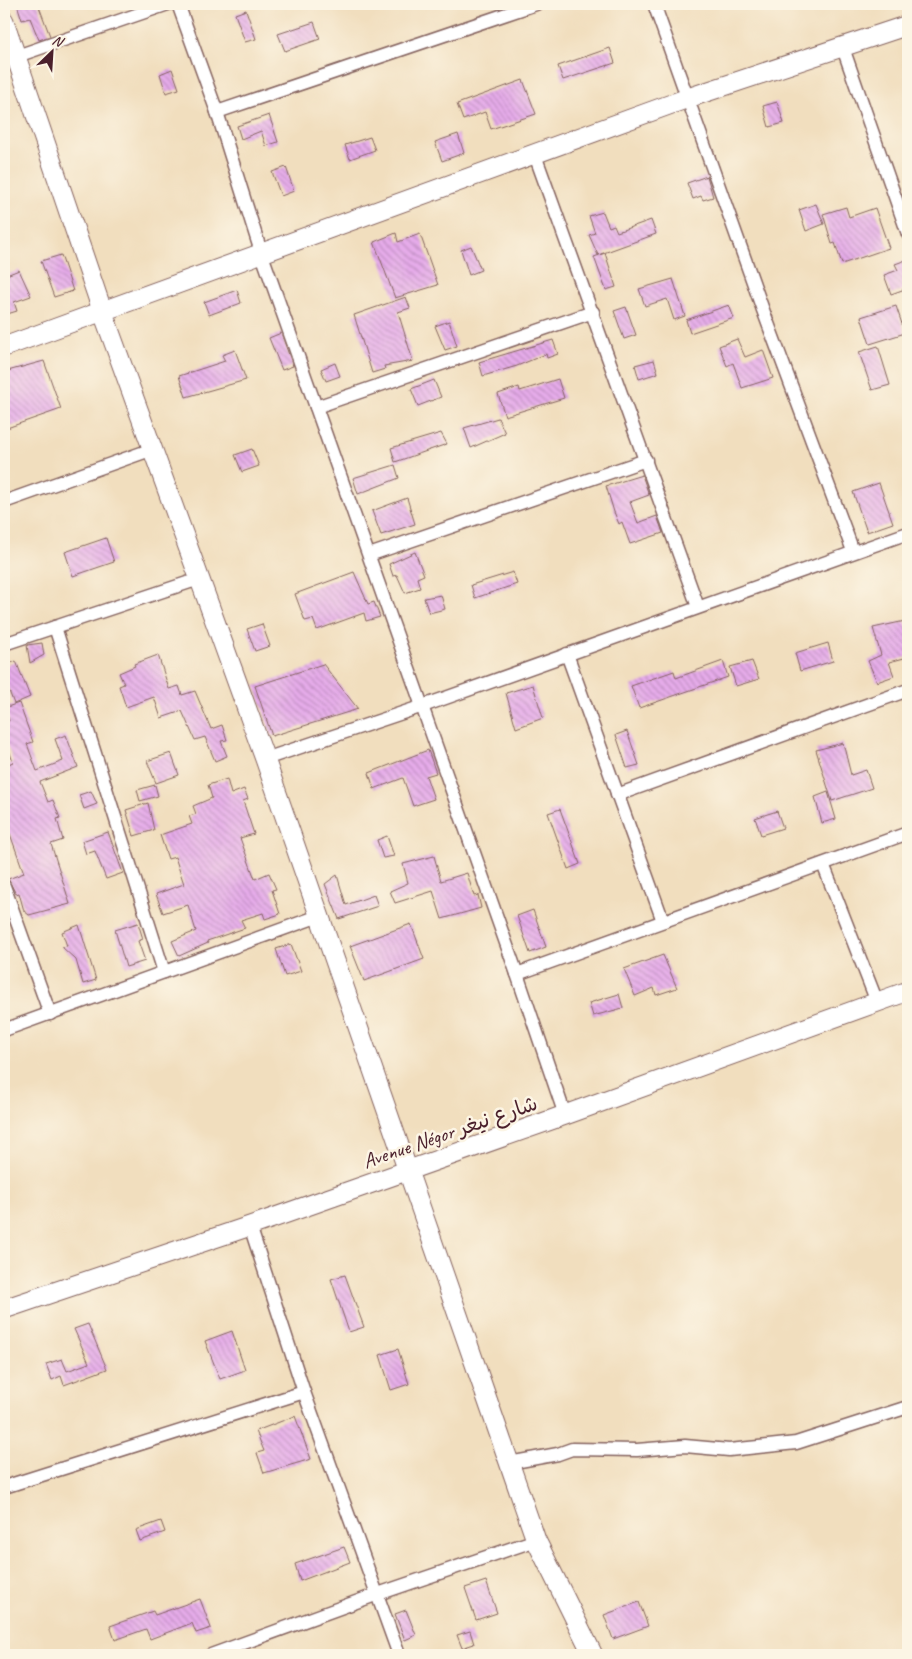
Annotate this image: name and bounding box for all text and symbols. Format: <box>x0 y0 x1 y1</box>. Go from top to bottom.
north arrow <box>28 28 78 78</box>
text: N <box>50 31 67 51</box>
street label: Avenue Négor شارع نيغر <box>359 1090 541 1176</box>

